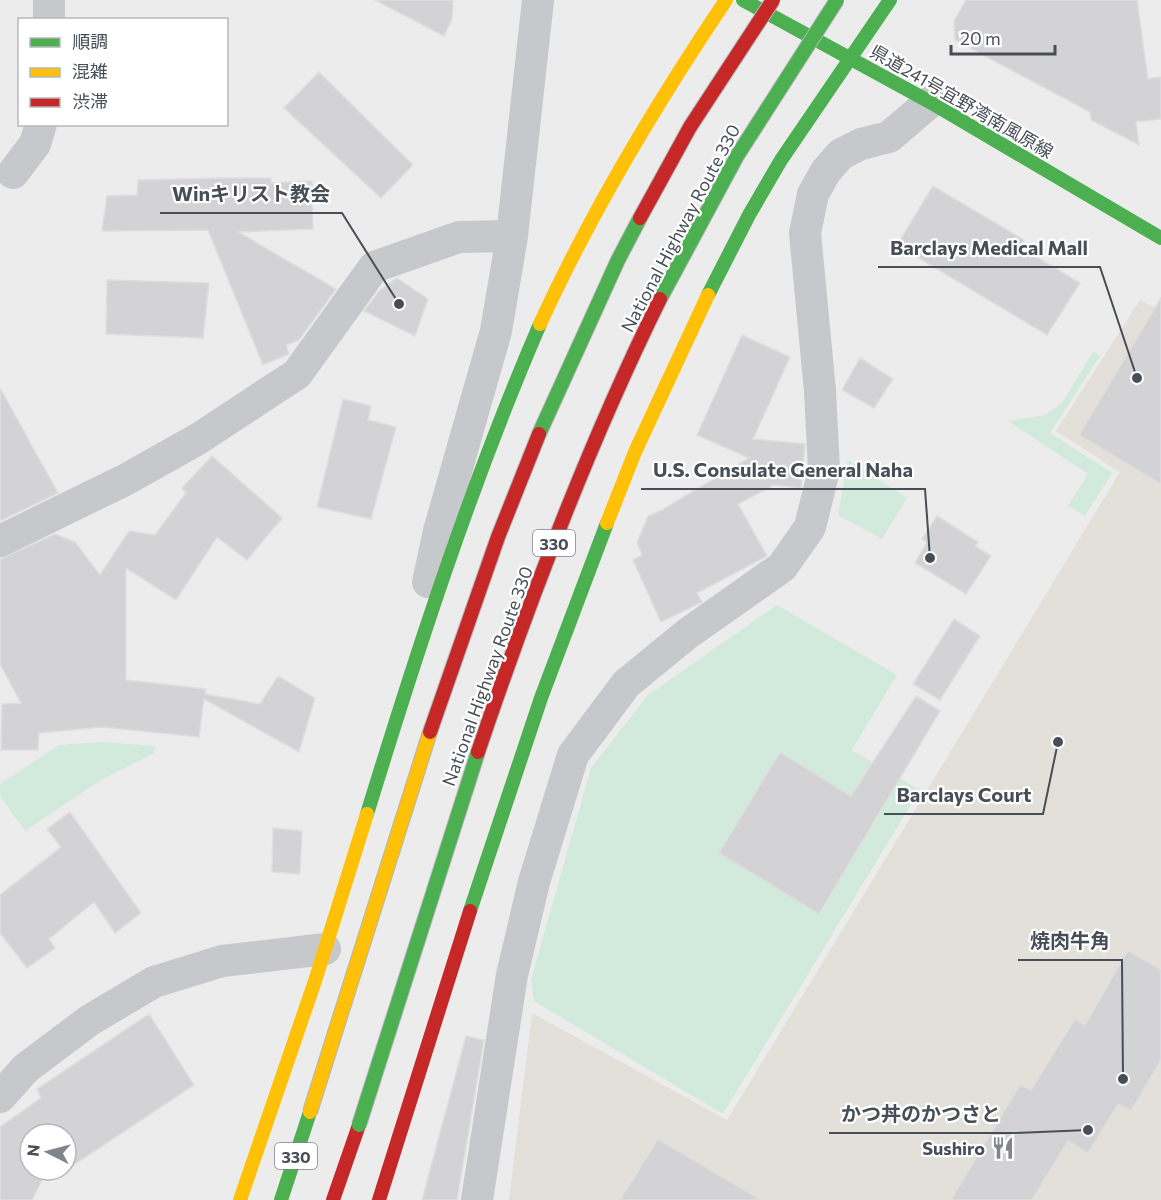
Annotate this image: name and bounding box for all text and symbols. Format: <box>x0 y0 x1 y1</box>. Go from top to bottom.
legend <box>18 18 228 126</box>
scale bar <box>951 18 1054 56</box>
text: 20 m <box>960 27 1001 49</box>
text: 順調 <box>72 30 108 52</box>
street label: 県道241号宜野湾南風原線 <box>867 40 1057 162</box>
text: 混雑 <box>72 60 108 82</box>
text: 渋滞 <box>72 90 108 112</box>
street label: National Highway Route 330 <box>616 120 744 336</box>
callout: Winキリスト教会 <box>160 175 342 213</box>
text: Winキリスト教会 <box>172 181 330 205</box>
callout: Barclays Medical Mall <box>878 229 1100 267</box>
text: Barclays Medical Mall <box>890 235 1088 259</box>
callout: U.S. Consulate General Naha <box>641 451 925 489</box>
text: U.S. Consulate General Naha <box>653 457 913 481</box>
road number: 330 <box>533 530 575 556</box>
street label: National Highway Route 330 <box>437 563 537 789</box>
callout: Barclays Court <box>884 776 1043 814</box>
text: Barclays Court <box>897 782 1031 806</box>
callout: 焼肉牛角 <box>1018 922 1122 960</box>
text: 焼肉牛角 <box>1030 928 1110 952</box>
callout: かつ丼のかつさと <box>829 1095 1013 1133</box>
text: かつ丼のかつさと <box>841 1101 1001 1125</box>
north arrow <box>18 1122 78 1182</box>
restaurant icon: Sushiro <box>990 1135 1016 1161</box>
place label: Sushiro <box>922 1137 985 1159</box>
text: N <box>23 1143 43 1157</box>
road number: 330 <box>275 1143 317 1169</box>

